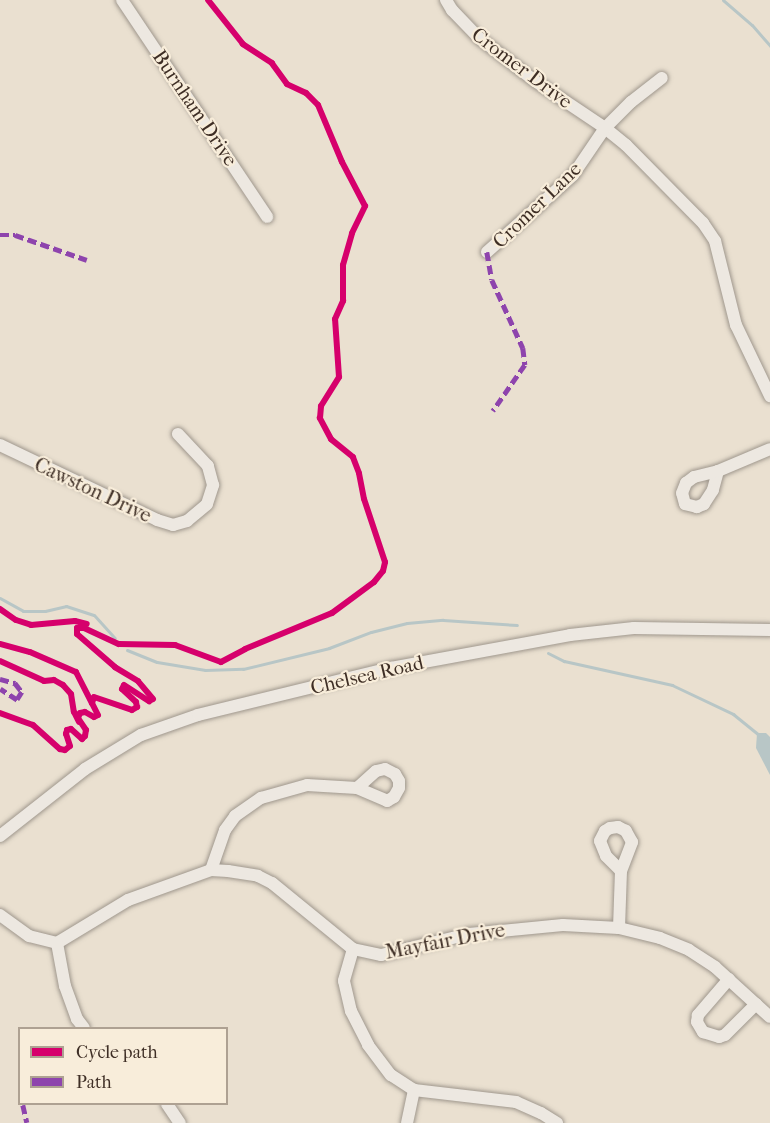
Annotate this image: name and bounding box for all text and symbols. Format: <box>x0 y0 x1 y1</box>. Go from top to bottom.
street label: Cromer Drive <box>467 22 577 114</box>
street label: Burnham Drive <box>147 45 243 171</box>
street label: Cromer Lane <box>488 157 586 253</box>
street label: Cawston Drive <box>31 452 155 528</box>
street label: Chelsea Road <box>308 650 426 700</box>
street label: Mayfair Drive <box>383 918 507 964</box>
legend <box>18 1027 228 1105</box>
text: Cycle path <box>76 1042 157 1063</box>
text: Path <box>76 1072 112 1093</box>

